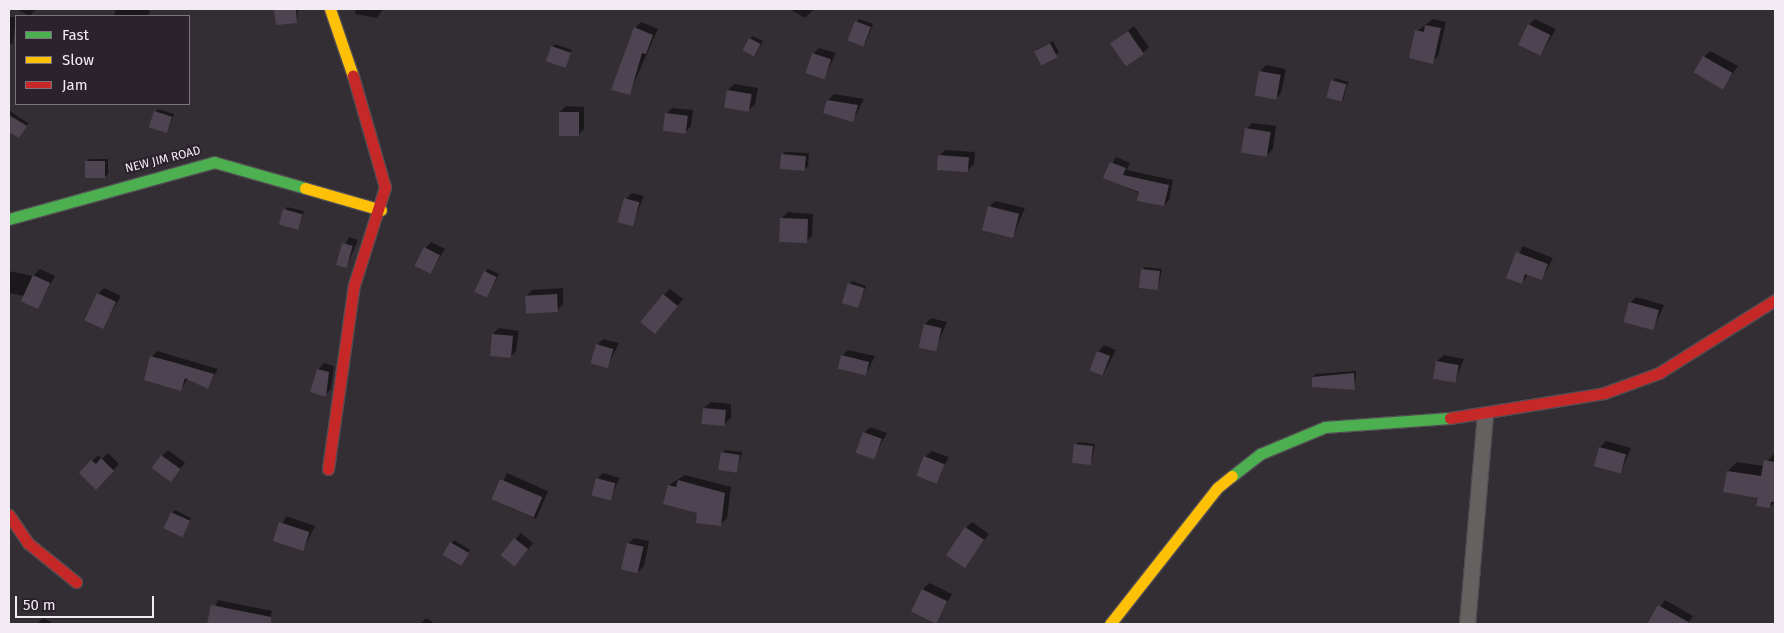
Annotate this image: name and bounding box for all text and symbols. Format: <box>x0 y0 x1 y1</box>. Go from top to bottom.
legend <box>15 15 190 105</box>
text: Fast <box>62 26 89 44</box>
text: Slow <box>62 51 94 69</box>
text: Jam <box>62 76 88 94</box>
street label: NEW JIM ROAD <box>124 144 202 176</box>
scale bar <box>18 586 156 618</box>
text: 50 m <box>23 596 56 614</box>

